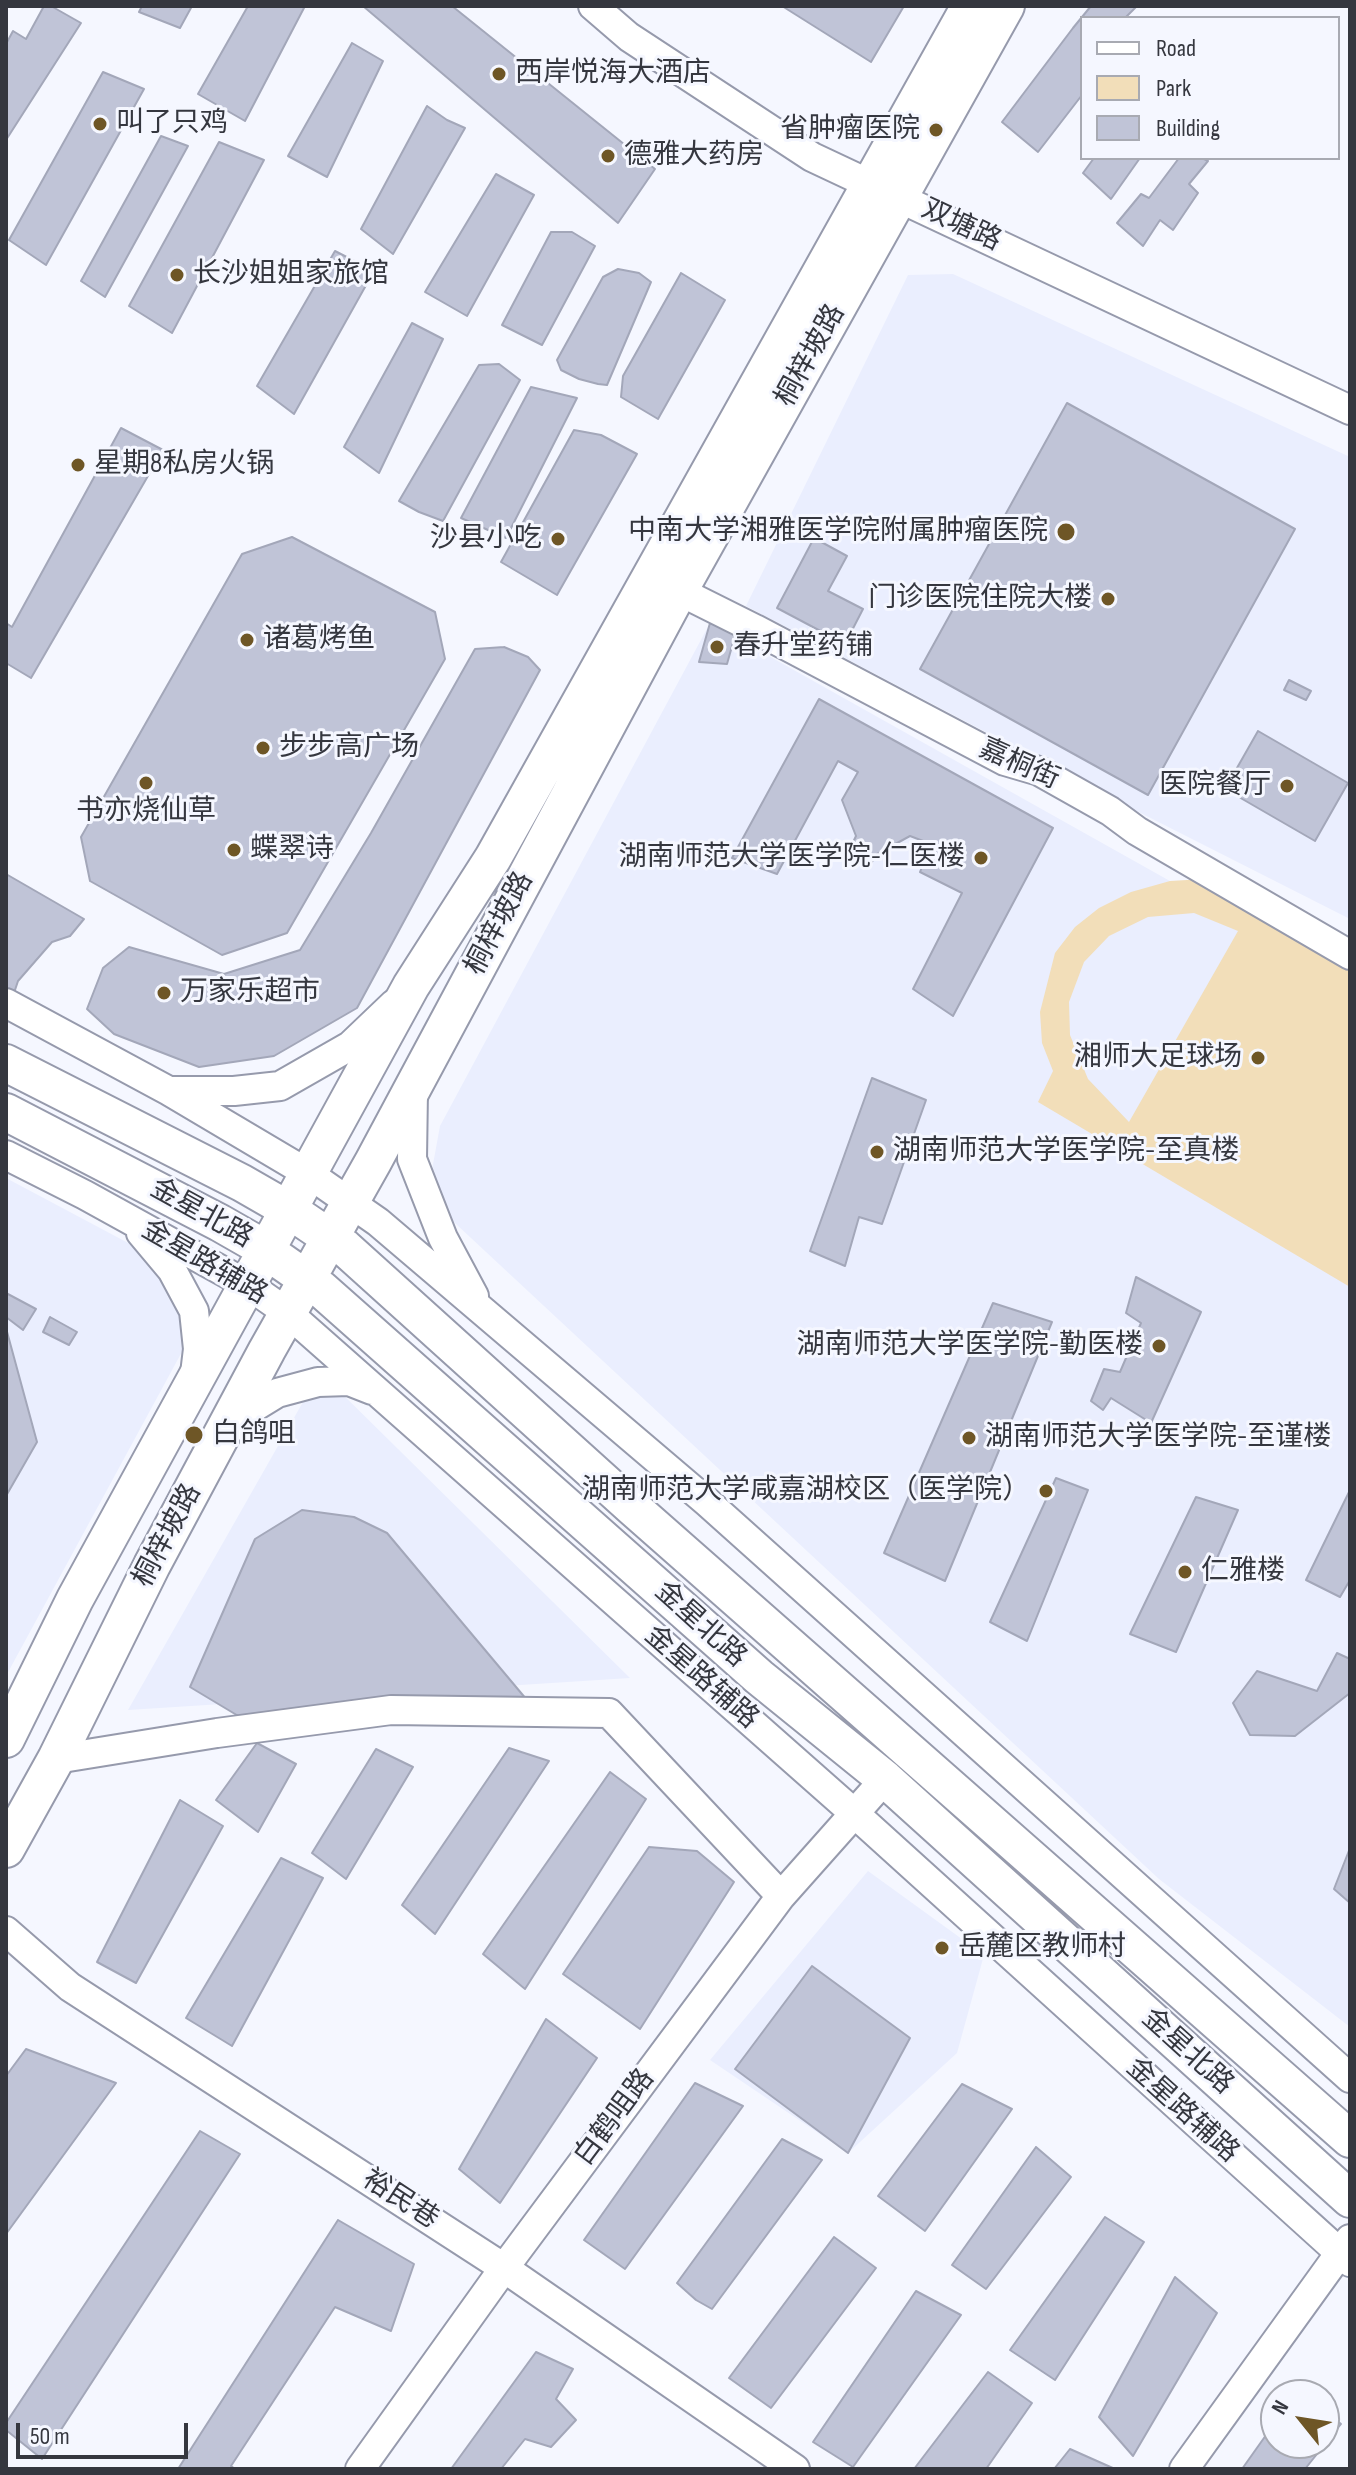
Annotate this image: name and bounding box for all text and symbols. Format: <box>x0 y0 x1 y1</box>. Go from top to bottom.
legend <box>1080 16 1340 160</box>
text: Road <box>1156 34 1196 63</box>
place label: 西岸悦海大酒店 <box>515 57 711 91</box>
marker: 西岸悦海大酒店 <box>490 65 508 83</box>
text: Park <box>1156 74 1191 103</box>
place label: 叫了只鸡 <box>116 107 228 141</box>
place label: 省肿瘤医院 <box>780 113 920 147</box>
text: Building <box>1156 114 1220 143</box>
marker: 叫了只鸡 <box>91 115 109 133</box>
marker: 省肿瘤医院 <box>927 121 945 139</box>
place label: 德雅大药房 <box>624 139 764 173</box>
marker: 德雅大药房 <box>599 147 617 165</box>
street label: 双塘路 <box>916 193 1006 259</box>
place label: 长沙姐姐家旅馆 <box>193 258 389 292</box>
marker: 长沙姐姐家旅馆 <box>168 266 186 284</box>
street label: 桐梓坡路 <box>769 299 853 413</box>
place label: 星期8私房火锅 <box>94 448 274 482</box>
marker: 星期8私房火锅 <box>69 456 87 474</box>
place label: 中南大学湘雅医学院附属肿瘤医院 <box>628 515 1048 549</box>
marker: 中南大学湘雅医学院附属肿瘤医院 <box>1055 521 1077 543</box>
place label: 沙县小吃 <box>430 522 542 556</box>
marker: 沙县小吃 <box>549 530 567 548</box>
place label: 门诊医院住院大楼 <box>868 582 1092 616</box>
marker: 门诊医院住院大楼 <box>1099 590 1117 608</box>
place label: 诸葛烤鱼 <box>263 623 375 657</box>
place label: 春升堂药铺 <box>733 630 873 664</box>
marker: 诸葛烤鱼 <box>238 631 256 649</box>
marker: 春升堂药铺 <box>708 638 726 656</box>
place label: 步步高广场 <box>279 731 419 765</box>
street label: 嘉桐街 <box>974 733 1064 797</box>
marker: 步步高广场 <box>254 739 272 757</box>
place label: 医院餐厅 <box>1159 769 1271 803</box>
marker: 书亦烧仙草 <box>137 774 155 792</box>
marker: 医院餐厅 <box>1278 777 1296 795</box>
place label: 书亦烧仙草 <box>76 795 216 829</box>
place label: 蝶翠诗 <box>250 833 334 867</box>
marker: 蝶翠诗 <box>225 841 243 859</box>
place label: 湖南师范大学医学院-仁医楼 <box>619 841 965 875</box>
marker: 湖南师范大学医学院-仁医楼 <box>972 849 990 867</box>
street label: 桐梓坡路 <box>459 867 541 981</box>
place label: 万家乐超市 <box>180 976 320 1010</box>
marker: 万家乐超市 <box>155 984 173 1002</box>
place label: 湘师大足球场 <box>1074 1041 1242 1075</box>
marker: 湘师大足球场 <box>1249 1049 1267 1067</box>
place label: 湖南师范大学医学院-至真楼 <box>893 1135 1239 1169</box>
marker: 湖南师范大学医学院-至真楼 <box>868 1143 886 1161</box>
street label: 金星北路 <box>144 1172 258 1256</box>
street label: 金星路辅路 <box>135 1213 273 1313</box>
place label: 湖南师范大学医学院-勤医楼 <box>797 1329 1143 1363</box>
marker: 湖南师范大学医学院-勤医楼 <box>1150 1337 1168 1355</box>
place label: 白鸽咀 <box>212 1418 296 1452</box>
place label: 湖南师范大学医学院-至谨楼 <box>985 1421 1331 1455</box>
marker: 白鸽咀 <box>183 1424 205 1446</box>
marker: 湖南师范大学医学院-至谨楼 <box>960 1429 978 1447</box>
place label: 湖南师范大学咸嘉湖校区（医学院） <box>582 1474 1030 1508</box>
street label: 桐梓坡路 <box>127 1479 209 1593</box>
marker: 湖南师范大学咸嘉湖校区（医学院） <box>1037 1482 1055 1500</box>
place label: 仁雅楼 <box>1201 1555 1285 1589</box>
marker: 仁雅楼 <box>1176 1563 1194 1581</box>
street label: 金星北路 <box>647 1575 753 1675</box>
street label: 金星路辅路 <box>637 1619 765 1737</box>
place label: 岳麓区教师村 <box>958 1931 1126 1965</box>
marker: 岳麓区教师村 <box>933 1939 951 1957</box>
street label: 金星北路 <box>1134 2002 1240 2102</box>
street label: 金星路辅路 <box>1119 2052 1245 2170</box>
street label: 白鹤咀路 <box>568 2063 662 2173</box>
street label: 裕民巷 <box>356 2163 444 2237</box>
north arrow <box>1260 2379 1340 2459</box>
text: N <box>1266 2396 1295 2420</box>
scale bar <box>20 2407 192 2457</box>
text: 50 m <box>30 2422 70 2451</box>

